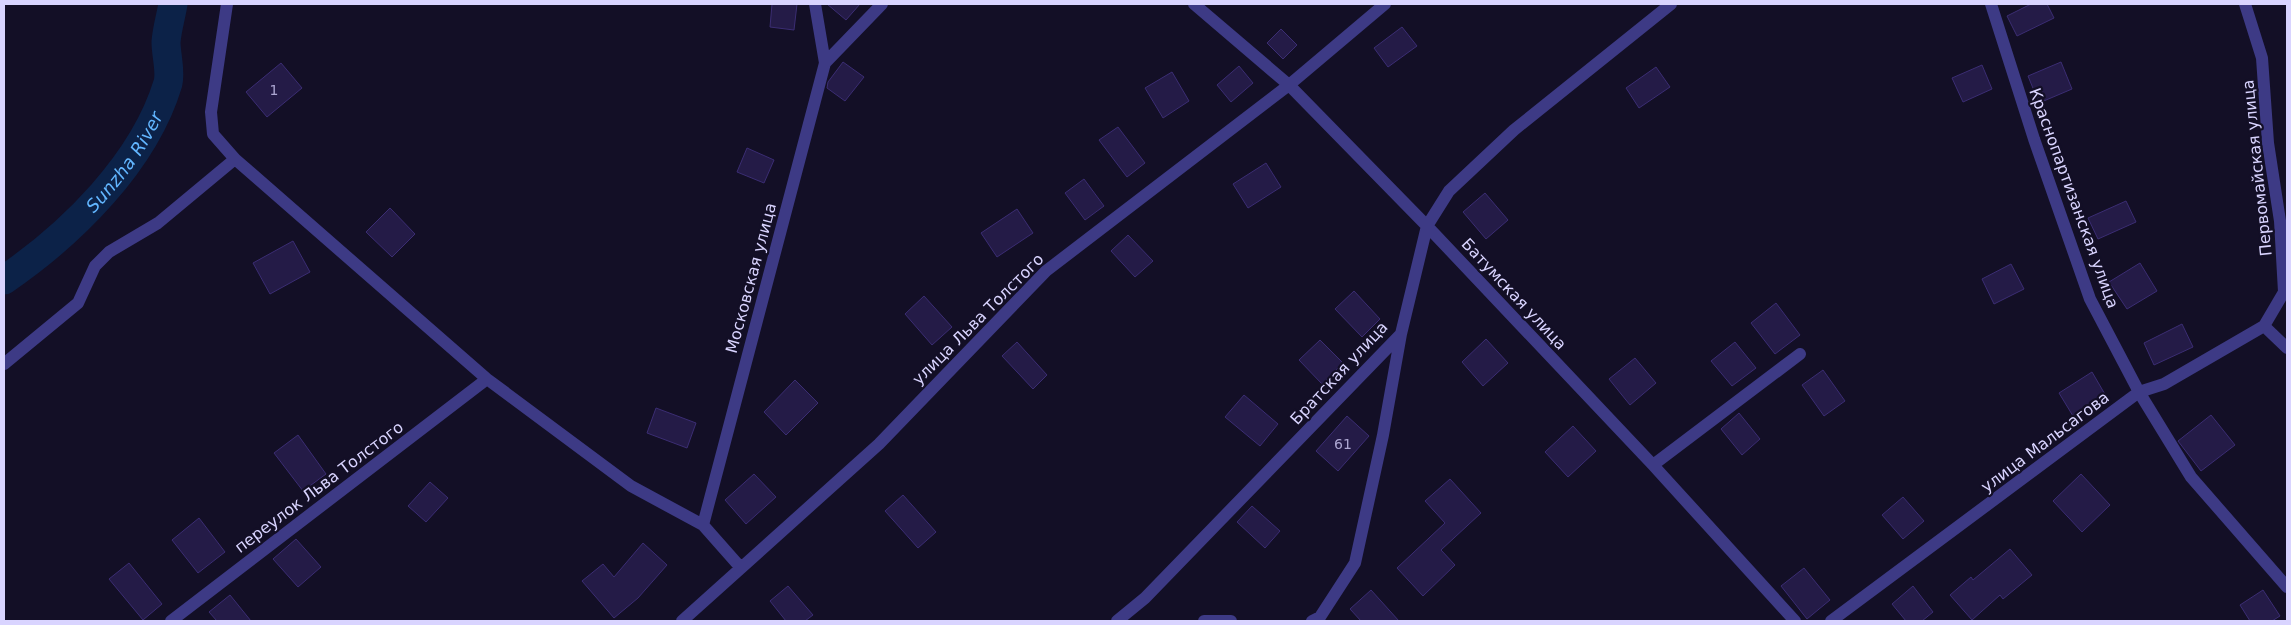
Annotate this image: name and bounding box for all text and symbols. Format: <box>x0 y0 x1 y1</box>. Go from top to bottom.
street label: Первомайская улица <box>2238 79 2276 257</box>
house number: 1 <box>270 82 278 98</box>
street label: Краснопартизанская улица <box>2025 85 2123 311</box>
water label: Sunzha River <box>81 107 167 216</box>
street label: Московская улица <box>722 201 780 355</box>
street label: Батумская улица <box>1457 234 1571 354</box>
street label: улица Льва Толстого <box>909 250 1047 388</box>
street label: Братская улица <box>1286 318 1392 428</box>
street label: улица Мальсагова <box>1977 388 2113 496</box>
street label: переулок Льва Толстого <box>231 417 407 557</box>
house number: 61 <box>1334 436 1352 452</box>

